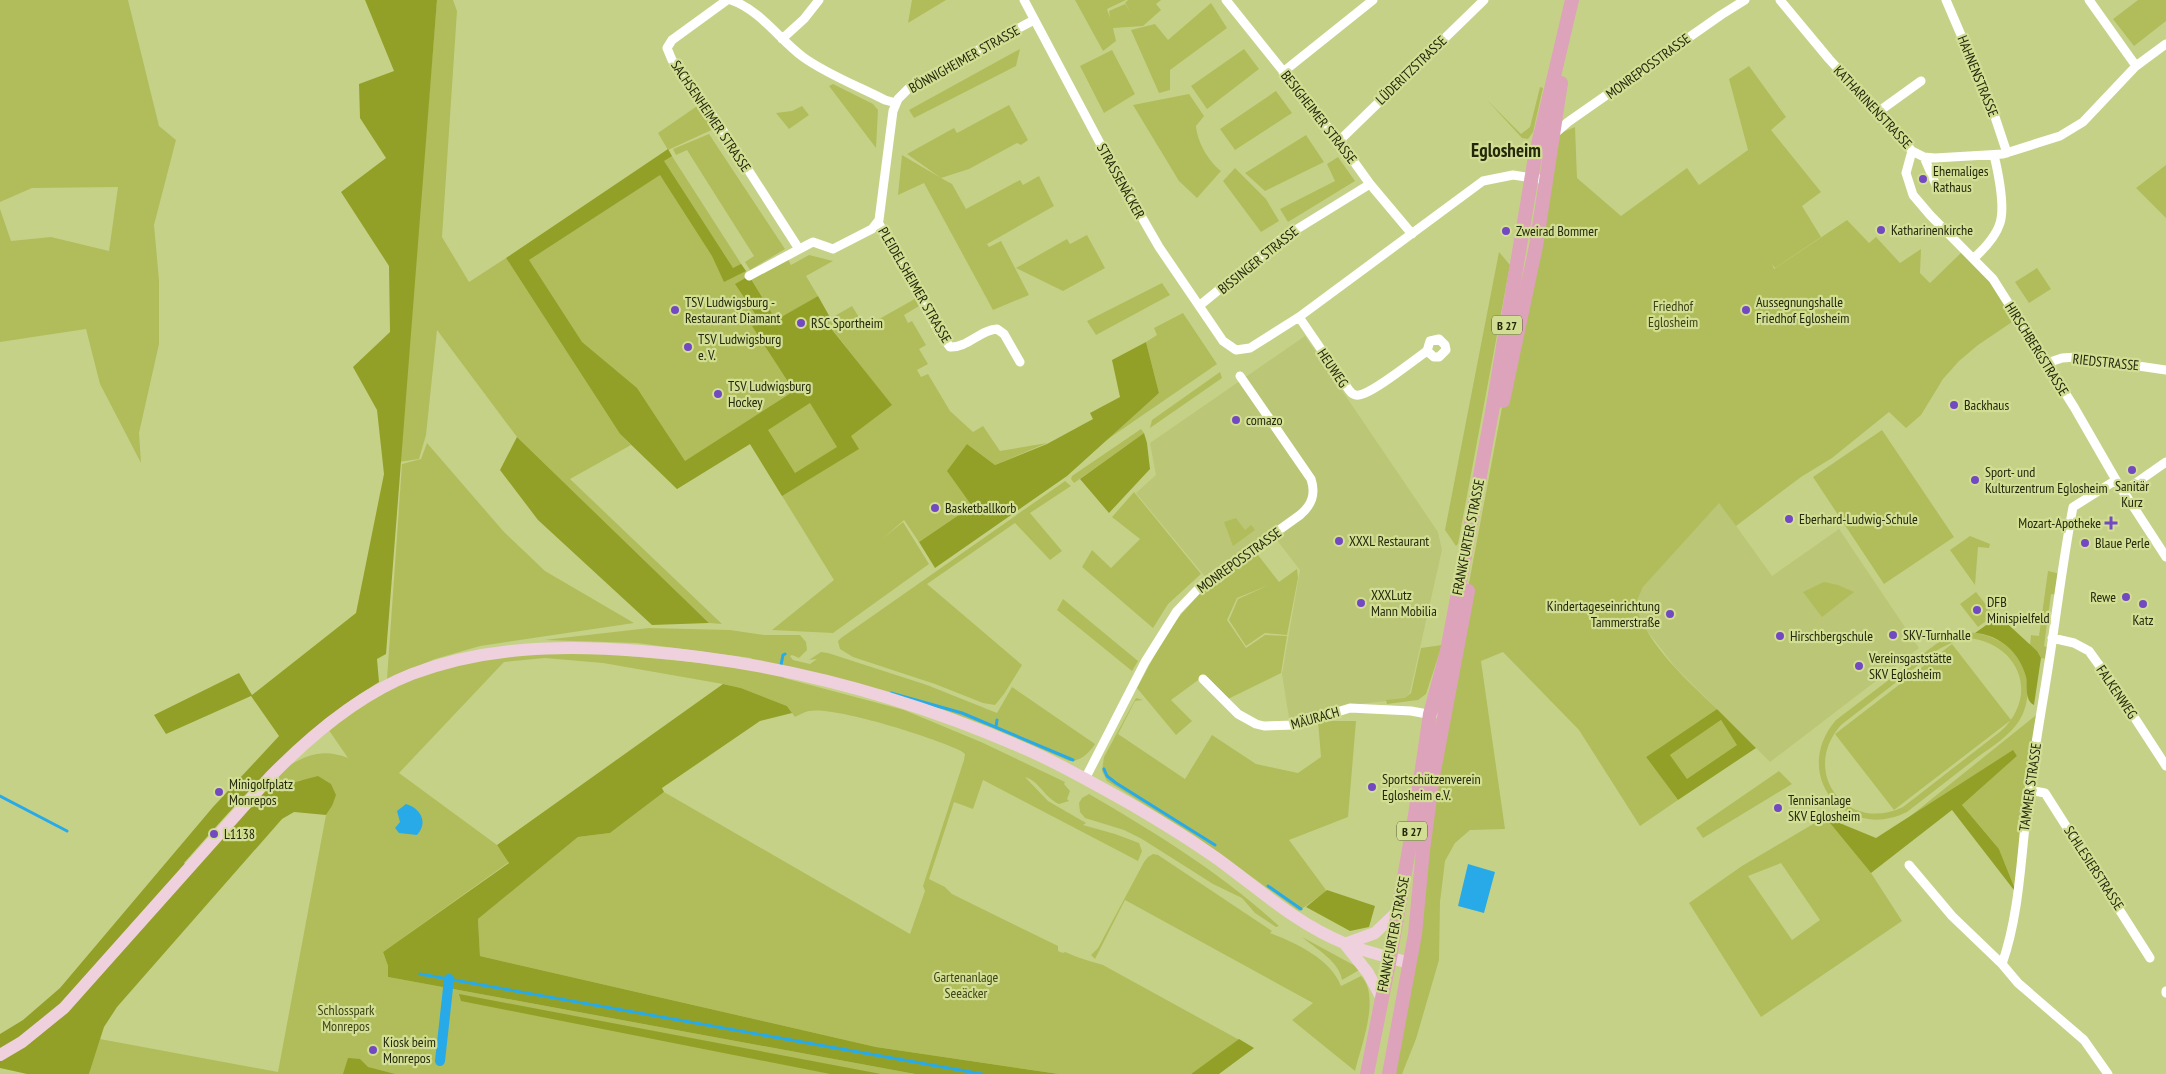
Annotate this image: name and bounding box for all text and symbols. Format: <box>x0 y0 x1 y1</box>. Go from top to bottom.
street label: BÖNNIGHEIMER STRASSE <box>905 21 1023 97</box>
street label: MONREPOSSTRASSE <box>1602 29 1694 103</box>
street label: LÜDERITZSTRASSE <box>1372 32 1450 108</box>
street label: HAHNENSTRASSE <box>1954 33 2002 119</box>
street label: SACHSENHEIMER STRASSE <box>667 57 755 175</box>
street label: KATHARINENSTRASSE <box>1830 62 1916 152</box>
street label: BESIGHEIMER STRASSE <box>1277 67 1361 167</box>
district label: Eglosheim <box>1471 138 1541 162</box>
street label: STRASSENÄCKER <box>1093 140 1149 222</box>
place label: Ehemaliges Rathaus <box>1933 162 1989 196</box>
marker: Ehemaliges Rathaus <box>1917 173 1929 185</box>
place label: Katharinenkirche <box>1891 221 1973 239</box>
street label: BISSINGER STRASSE <box>1214 222 1302 298</box>
place label: Zweirad Bommer <box>1516 222 1598 240</box>
street label: PLEIDELSHEIMER STRASSE <box>874 224 956 346</box>
marker: Katharinenkirche <box>1875 224 1887 236</box>
marker: Zweirad Bommer <box>1500 225 1512 237</box>
place label: TSV Ludwigsburg - Restaurant Diamant <box>685 293 780 327</box>
place label: Aussegnungshalle Friedhof Eglosheim <box>1756 293 1849 327</box>
park label: Friedhof Eglosheim <box>1648 297 1698 331</box>
street label: HIRSCHBERGSTRASSE <box>2001 299 2073 399</box>
marker: TSV Ludwigsburg - Restaurant Diamant <box>669 304 681 316</box>
marker: Aussegnungshalle Friedhof Eglosheim <box>1740 304 1752 316</box>
place label: RSC Sportheim <box>811 314 883 332</box>
road number: B 27 <box>1492 316 1522 334</box>
marker: RSC Sportheim <box>795 317 807 329</box>
place label: TSV Ludwigsburg e. V. <box>698 330 781 364</box>
marker: TSV Ludwigsburg e. V. <box>682 341 694 353</box>
street label: HEUWEG <box>1313 345 1353 391</box>
street label: RIEDSTRASSE <box>2072 350 2140 374</box>
place label: TSV Ludwigsburg Hockey <box>728 377 811 411</box>
marker: TSV Ludwigsburg Hockey <box>712 388 724 400</box>
place label: Backhaus <box>1964 396 2009 414</box>
marker: Backhaus <box>1948 399 1960 411</box>
place label: comazo <box>1246 411 1282 429</box>
marker: comazo <box>1230 414 1242 426</box>
place label: Sport- und Kulturzentrum Eglosheim <box>1985 463 2108 497</box>
marker: Sanitär Kurz <box>2126 464 2138 476</box>
marker: Sport- und Kulturzentrum Eglosheim <box>1969 474 1981 486</box>
place label: Sanitär Kurz <box>2115 477 2149 511</box>
street label: FRANKFURTER STRASSE <box>1448 478 1488 596</box>
place label: Basketballkorb <box>945 499 1016 517</box>
marker: Basketballkorb <box>929 502 941 514</box>
place label: Eberhard-Ludwig-Schule <box>1799 510 1918 528</box>
marker: Eberhard-Ludwig-Schule <box>1783 513 1795 525</box>
place label: Mozart-Apotheke <box>2018 514 2101 532</box>
marker: Mozart-Apotheke <box>2105 517 2117 529</box>
street label: MONREPOSSTRASSE <box>1193 523 1285 597</box>
place label: XXXL Restaurant <box>1349 532 1429 550</box>
place label: Blaue Perle <box>2095 534 2150 552</box>
marker: XXXL Restaurant <box>1333 535 1345 547</box>
marker: Blaue Perle <box>2079 537 2091 549</box>
place label: XXXLutz Mann Mobilia <box>1371 586 1437 620</box>
place label: Rewe <box>2090 588 2116 606</box>
marker: Rewe <box>2120 591 2132 603</box>
place label: DFB Minispielfeld <box>1987 593 2050 627</box>
marker: XXXLutz Mann Mobilia <box>1355 597 1367 609</box>
place label: Kindertageseinrichtung Tammerstraße <box>1547 597 1660 631</box>
marker: Katz <box>2137 598 2149 610</box>
marker: DFB Minispielfeld <box>1971 604 1983 616</box>
marker: Kindertageseinrichtung Tammerstraße <box>1664 608 1676 620</box>
place label: Katz <box>2132 611 2154 629</box>
place label: SKV-Turnhalle <box>1903 626 1971 644</box>
place label: Hirschbergschule <box>1790 627 1873 645</box>
marker: SKV-Turnhalle <box>1887 629 1899 641</box>
marker: Hirschbergschule <box>1774 630 1786 642</box>
place label: Vereinsgaststätte SKV Eglosheim <box>1868 649 1952 683</box>
marker: Vereinsgaststätte SKV Eglosheim <box>1853 660 1865 672</box>
street label: FALKENWEG <box>2092 662 2142 722</box>
street label: MÄURACH <box>1289 703 1341 733</box>
street label: TAMMER STRASSE <box>2015 742 2045 832</box>
place label: Sportschützenverein Eglosheim e.V. <box>1382 770 1481 804</box>
place label: Minigolfplatz Monrepos <box>229 775 293 809</box>
marker: Sportschützenverein Eglosheim e.V. <box>1366 781 1378 793</box>
marker: Minigolfplatz Monrepos <box>213 786 225 798</box>
place label: Tennisanlage SKV Eglosheim <box>1788 791 1860 825</box>
marker: Tennisanlage SKV Eglosheim <box>1772 802 1784 814</box>
road number: B 27 <box>1397 821 1427 840</box>
street label: SCHLESIERSTRASSE <box>2060 822 2128 914</box>
place label: L1138 <box>224 825 255 843</box>
marker: L1138 <box>208 828 220 840</box>
street label: FRANKFURTER STRASSE <box>1373 875 1413 993</box>
park label: Gartenanlage Seeäcker <box>934 968 999 1002</box>
park label: Schlosspark Monrepos <box>318 1001 375 1035</box>
place label: Kiosk beim Monrepos <box>383 1033 436 1067</box>
marker: Kiosk beim Monrepos <box>367 1044 379 1056</box>

